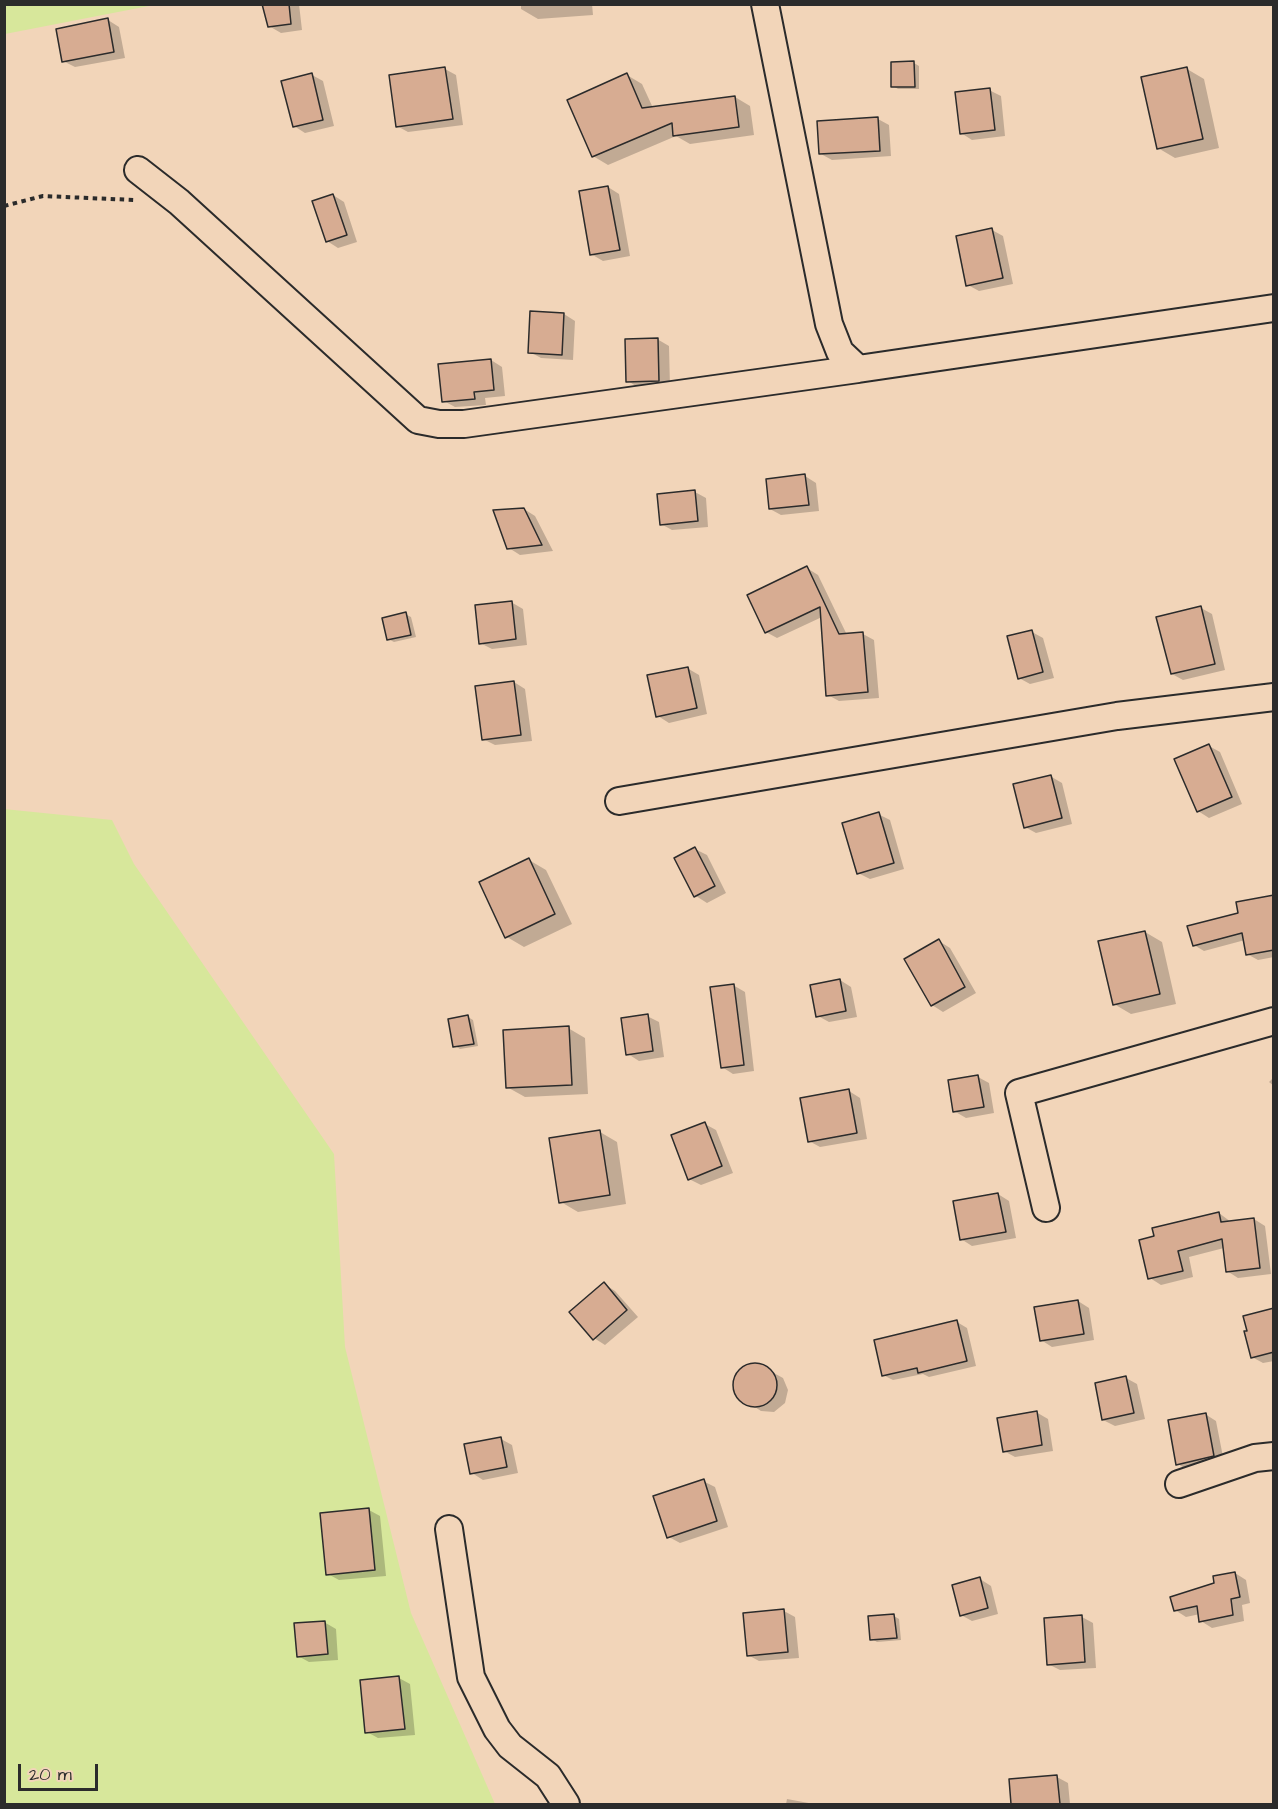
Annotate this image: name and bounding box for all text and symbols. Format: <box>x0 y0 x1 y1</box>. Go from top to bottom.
scale bar <box>21 1752 100 1790</box>
text: 20 m <box>29 1762 72 1787</box>

